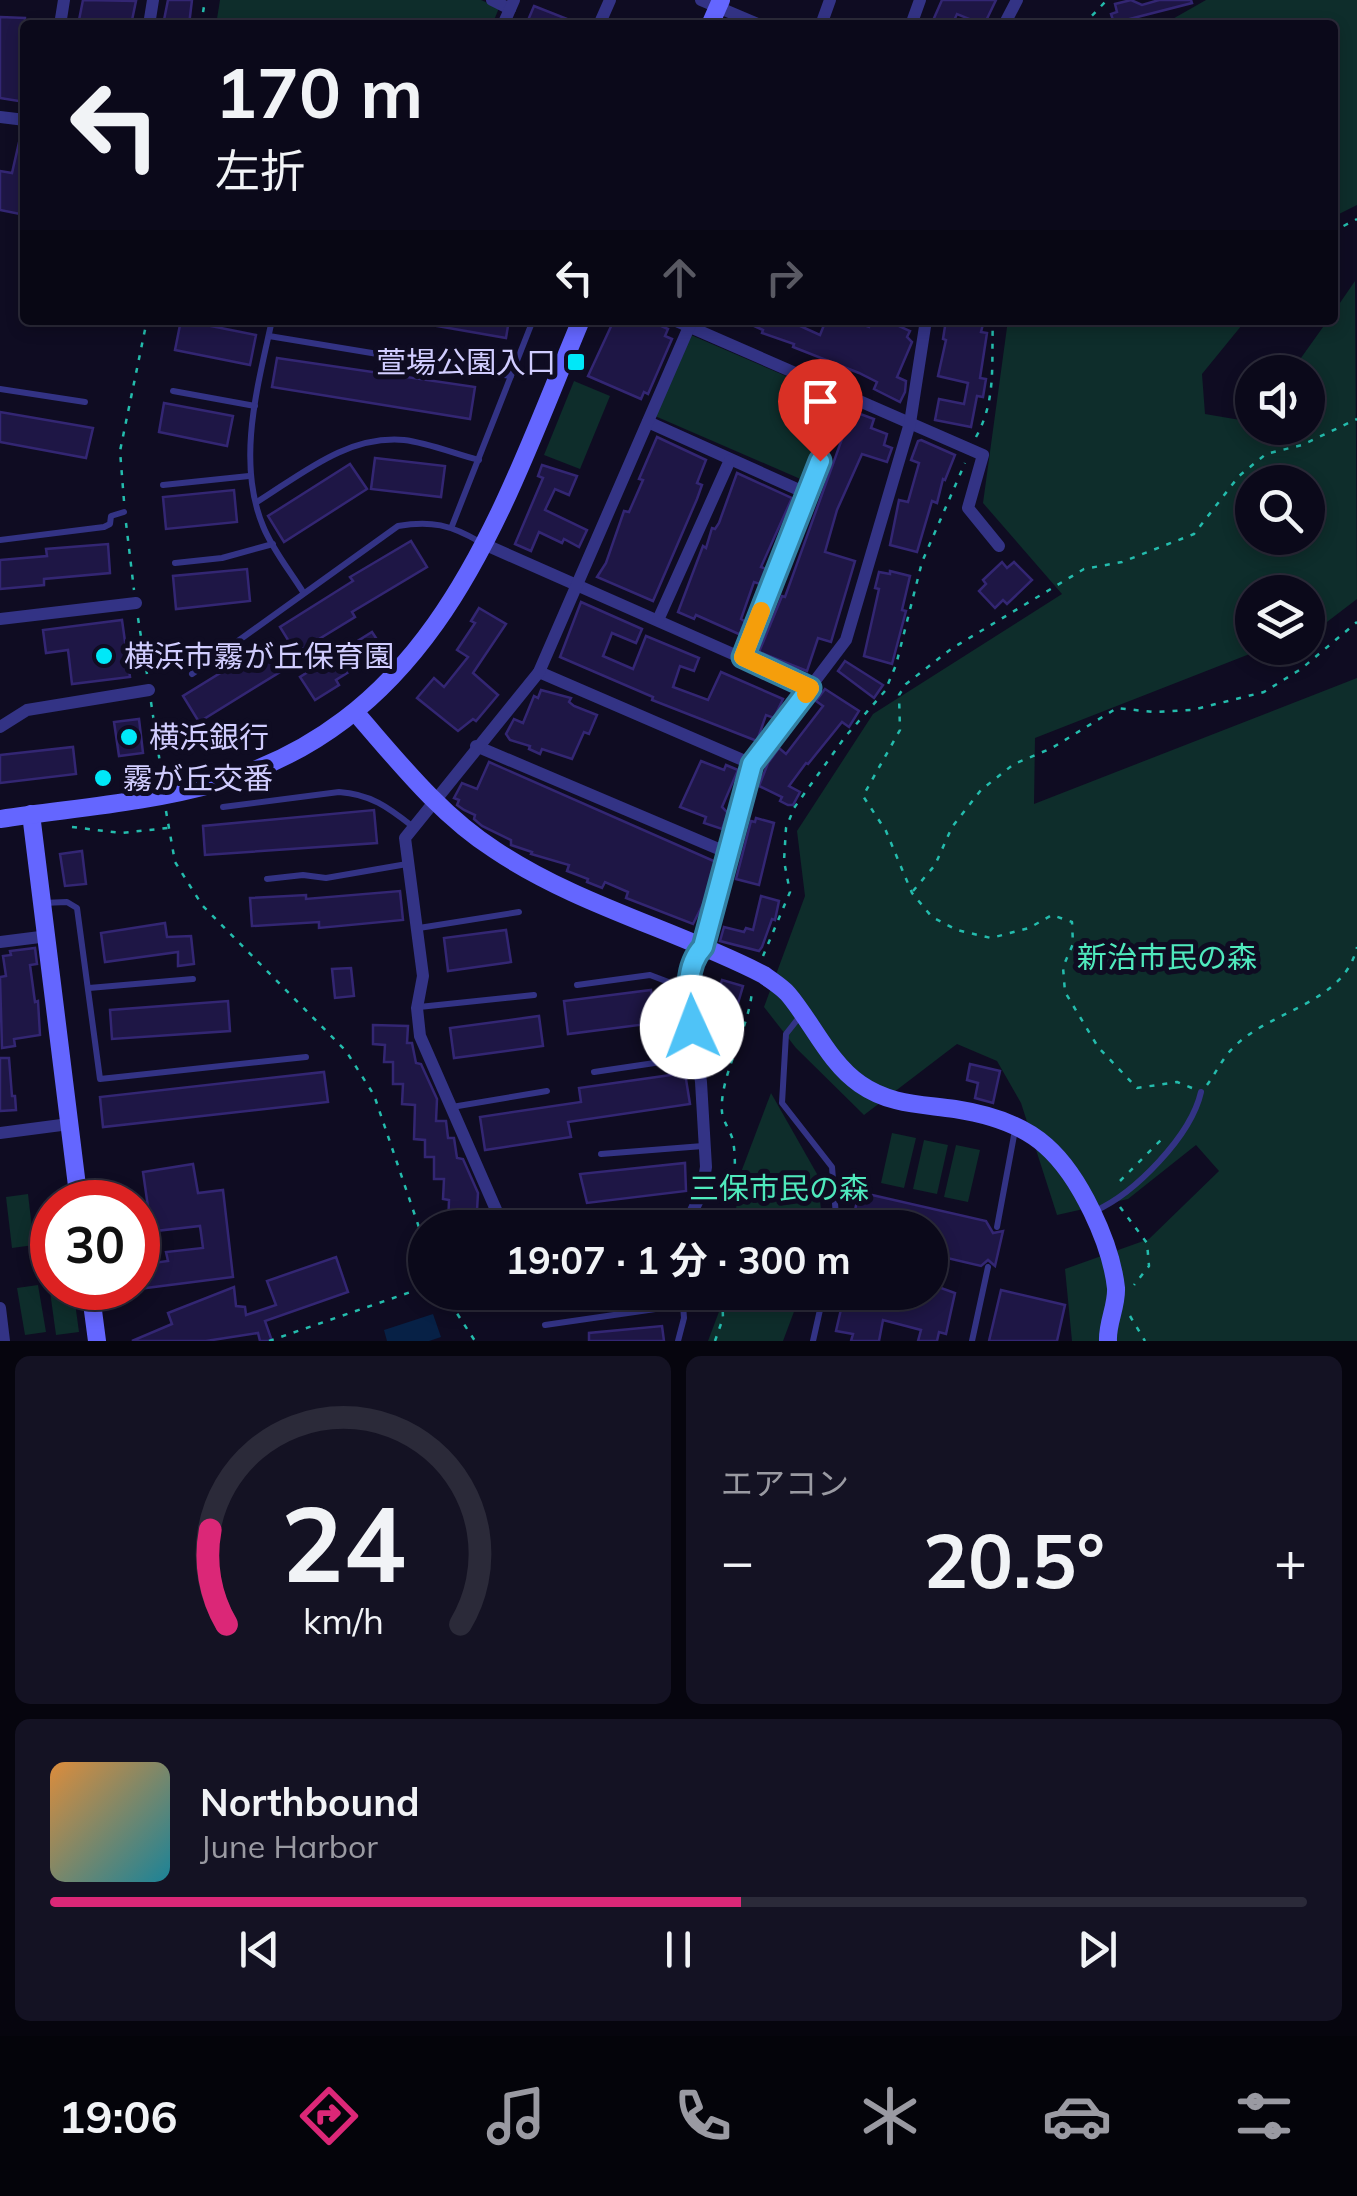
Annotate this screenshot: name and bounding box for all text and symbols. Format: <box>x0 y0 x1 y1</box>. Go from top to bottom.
text: 170 m <box>215 48 423 136</box>
icon: left <box>50 60 180 190</box>
text: 左折 <box>215 142 305 198</box>
icon: left <box>547 250 602 305</box>
icon: ahead <box>652 250 707 305</box>
icon: right <box>757 250 812 305</box>
place label: 萱場公園入口 <box>376 343 556 381</box>
marker: 萱場公園入口 <box>565 351 587 373</box>
map controls <box>1235 355 1325 665</box>
button: sound <box>1235 355 1325 445</box>
pin <box>778 359 863 462</box>
icon: arrive <box>793 374 848 429</box>
button: search <box>1235 465 1325 555</box>
button: layers <box>1235 575 1325 665</box>
place label: 横浜市霧が丘保育園 <box>124 637 394 675</box>
marker: 横浜市霧が丘保育園 <box>93 645 115 667</box>
place label: 横浜銀行 <box>149 718 269 756</box>
marker: 横浜銀行 <box>118 726 140 748</box>
place label: 霧が丘交番 <box>123 759 273 797</box>
marker: 霧が丘交番 <box>92 767 114 789</box>
park label: 新治市民の森 <box>1077 938 1257 976</box>
position arrow <box>640 975 744 1079</box>
park label: 三保市民の森 <box>689 1169 869 1207</box>
speed limit sign: 30 <box>30 1180 160 1310</box>
text: 19:07 · 1 分 · 300 m <box>505 1236 851 1284</box>
text: エアコン <box>721 1463 849 1503</box>
text: 24 <box>281 1477 405 1608</box>
text: 20.5° <box>923 1513 1105 1607</box>
text: − <box>721 1526 754 1595</box>
text: + <box>1274 1526 1307 1595</box>
text: km/h <box>303 1598 383 1643</box>
text: Northbound <box>200 1778 420 1826</box>
text: June Harbor <box>200 1826 378 1866</box>
icon: previous <box>232 1922 287 1977</box>
icon: pause <box>651 1922 706 1977</box>
icon: next <box>1070 1922 1125 1977</box>
icon: directions <box>294 2081 364 2151</box>
icon: music <box>481 2081 551 2151</box>
icon: phone <box>668 2081 738 2151</box>
icon: climate <box>855 2081 925 2151</box>
icon: car <box>1042 2081 1112 2151</box>
icon: filters <box>1229 2081 1299 2151</box>
text: 19:06 <box>58 2088 178 2144</box>

